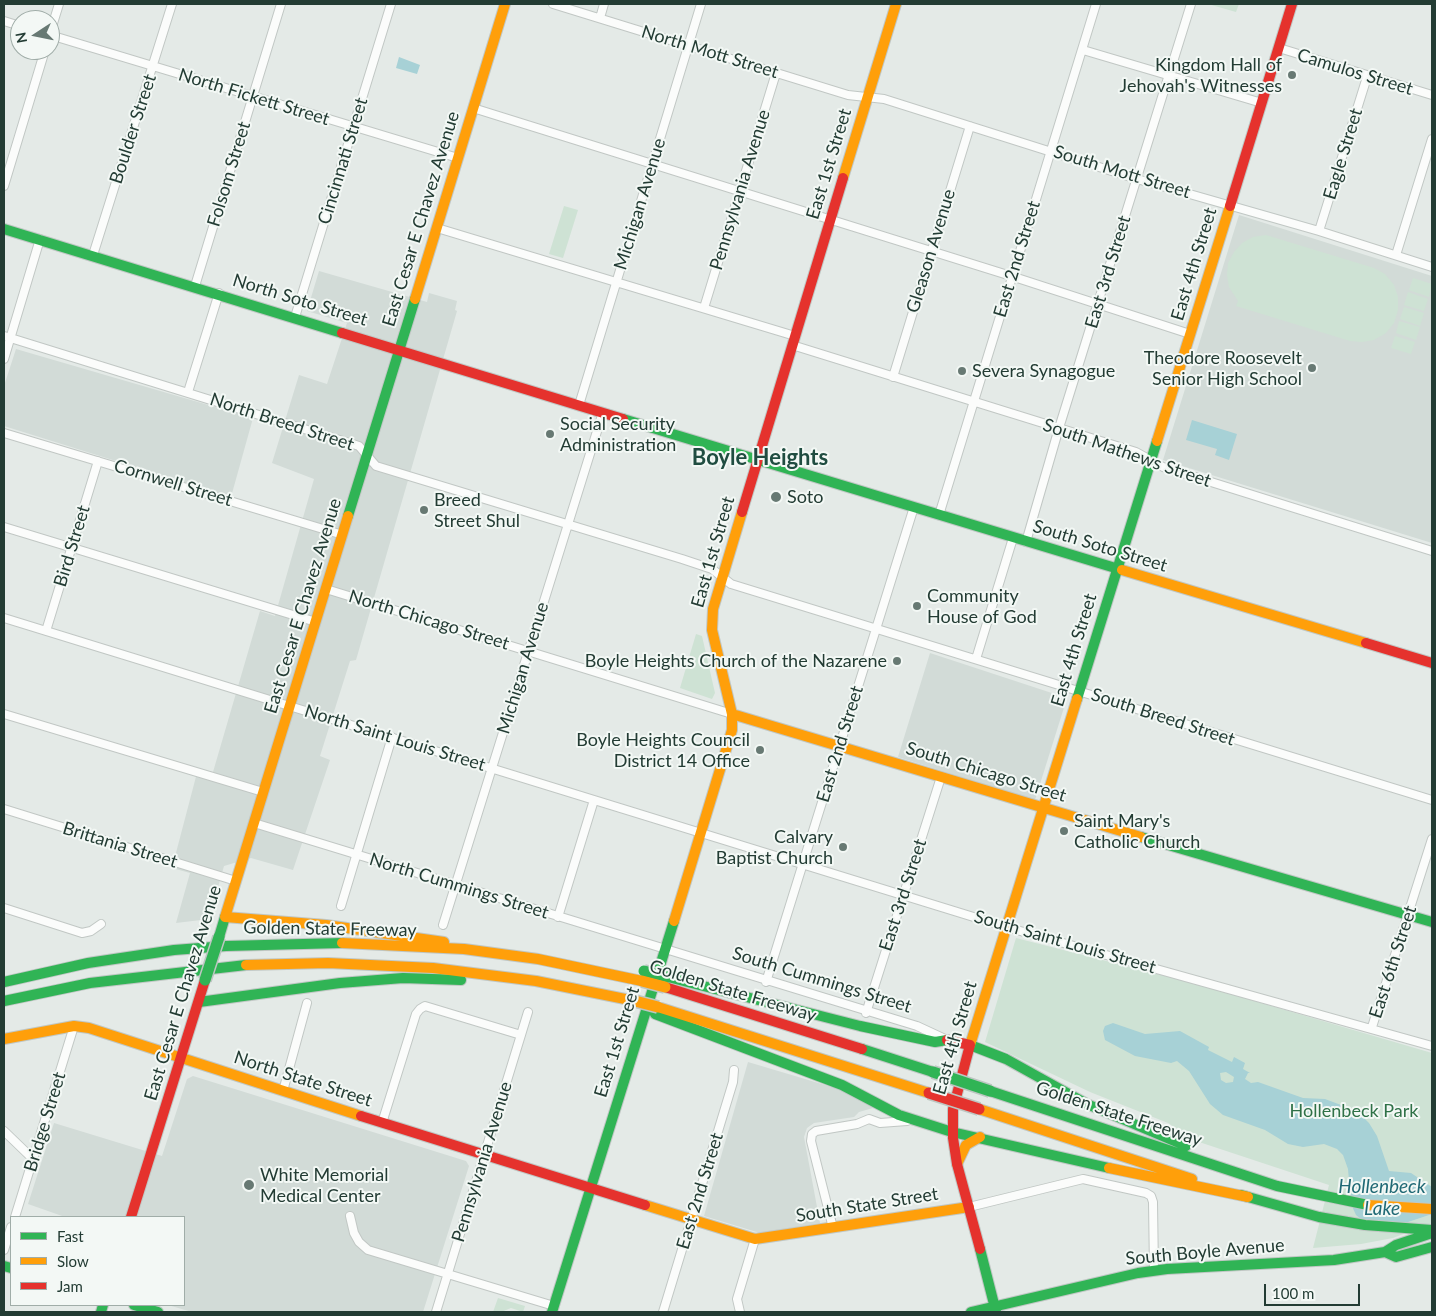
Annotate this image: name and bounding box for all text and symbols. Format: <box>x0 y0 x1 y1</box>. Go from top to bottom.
north arrow <box>10 10 60 60</box>
street label: North Mott Street <box>639 21 781 83</box>
text: N <box>11 31 30 45</box>
street label: Camulos Street <box>1294 44 1416 100</box>
place label: Kingdom Hall of Jehovah's Witnesses <box>1120 54 1282 96</box>
street label: North Fickett Street <box>176 64 332 130</box>
marker: Kingdom Hall of Jehovah's Witnesses <box>1286 69 1298 81</box>
street label: Boulder Street <box>105 71 161 187</box>
street label: Cincinnati Street <box>313 95 373 227</box>
street label: East 1st Street <box>802 106 856 222</box>
street label: Eagle Street <box>1319 106 1367 202</box>
street label: Pennsylvania Avenue <box>705 107 775 273</box>
street label: East Cesar E Chavez Avenue <box>378 109 464 329</box>
street label: Folsom Street <box>203 119 255 229</box>
street label: Michigan Avenue <box>610 136 670 272</box>
street label: South Mott Street <box>1051 141 1193 203</box>
street label: Gleason Avenue <box>902 187 960 315</box>
street label: East 2nd Street <box>989 198 1045 320</box>
street label: East 4th Street <box>1167 205 1221 323</box>
street label: East 3rd Street <box>1081 213 1135 331</box>
street label: North Soto Street <box>230 269 370 331</box>
place label: Theodore Roosevelt Senior High School <box>1144 347 1302 389</box>
place label: Severa Synagogue <box>972 360 1115 382</box>
marker: Theodore Roosevelt Senior High School <box>1306 362 1318 374</box>
marker: Severa Synagogue <box>956 365 968 377</box>
street label: North Breed Street <box>207 389 357 455</box>
place label: Social Security Administration <box>560 413 676 456</box>
street label: South Mathews Street <box>1040 414 1214 492</box>
marker: Social Security Administration <box>544 428 556 440</box>
district label: Boyle Heights <box>692 445 828 471</box>
street label: Cornwell Street <box>111 455 235 511</box>
place label: Soto <box>787 486 823 508</box>
place label: Breed Street Shul <box>434 489 520 532</box>
marker: Soto <box>769 490 783 504</box>
street label: East 1st Street <box>687 494 739 610</box>
street label: East Cesar E Chavez Avenue <box>260 496 346 716</box>
street label: Bird Street <box>49 503 95 589</box>
marker: Breed Street Shul <box>418 504 430 516</box>
street label: South Soto Street <box>1030 515 1170 577</box>
street label: North Chicago Street <box>346 585 512 655</box>
place label: Community House of God <box>927 585 1037 628</box>
street label: East 4th Street <box>1047 591 1101 709</box>
street label: Michigan Avenue <box>493 600 553 736</box>
marker: Community House of God <box>911 600 923 612</box>
place label: Boyle Heights Church of the Nazarene <box>585 650 887 672</box>
marker: Boyle Heights Church of the Nazarene <box>891 655 903 667</box>
street label: East 2nd Street <box>812 683 868 805</box>
street label: South Breed Street <box>1088 684 1238 750</box>
street label: North Saint Louis Street <box>302 700 488 776</box>
place label: Boyle Heights Council District 14 Office <box>576 729 750 772</box>
street label: South Chicago Street <box>903 737 1069 807</box>
marker: Boyle Heights Council District 14 Office <box>754 744 766 756</box>
place label: Saint Mary's Catholic Church <box>1074 810 1200 852</box>
street label: Brittania Street <box>60 817 180 873</box>
marker: Saint Mary's Catholic Church <box>1058 825 1070 837</box>
place label: Calvary Baptist Church <box>716 826 833 869</box>
street label: East 3rd Street <box>875 836 931 954</box>
marker: Calvary Baptist Church <box>837 841 849 853</box>
street label: North Cummings Street <box>367 848 551 924</box>
street label: East Cesar E Chavez Avenue <box>140 883 226 1103</box>
street label: East 6th Street <box>1365 903 1421 1021</box>
street label: South Saint Louis Street <box>972 906 1158 978</box>
street label: Golden State Freeway <box>243 917 417 941</box>
street label: South Cummings Street <box>730 942 914 1018</box>
street label: Golden State Freeway <box>647 955 819 1027</box>
street label: East 4th Street <box>928 979 982 1097</box>
street label: East 1st Street <box>590 984 644 1100</box>
street label: North State Street <box>231 1046 375 1112</box>
street label: Bridge Street <box>20 1070 70 1174</box>
street label: Golden State Freeway <box>1033 1077 1205 1151</box>
street label: Pennsylvania Avenue <box>447 1079 517 1245</box>
park label: Hollenbeck Park <box>1290 1100 1418 1122</box>
street label: East 2nd Street <box>672 1130 728 1252</box>
place label: White Memorial Medical Center <box>260 1164 388 1206</box>
water label: Hollenbeck Lake <box>1338 1176 1426 1220</box>
marker: White Memorial Medical Center <box>242 1178 256 1192</box>
street label: South State Street <box>794 1183 940 1227</box>
legend <box>10 1216 185 1306</box>
text: Fast <box>57 1227 84 1245</box>
street label: South Boyle Avenue <box>1125 1234 1285 1270</box>
text: Slow <box>57 1252 89 1270</box>
scale bar <box>1266 1274 1362 1306</box>
text: Jam <box>57 1277 83 1295</box>
text: 100 m <box>1272 1284 1314 1302</box>

